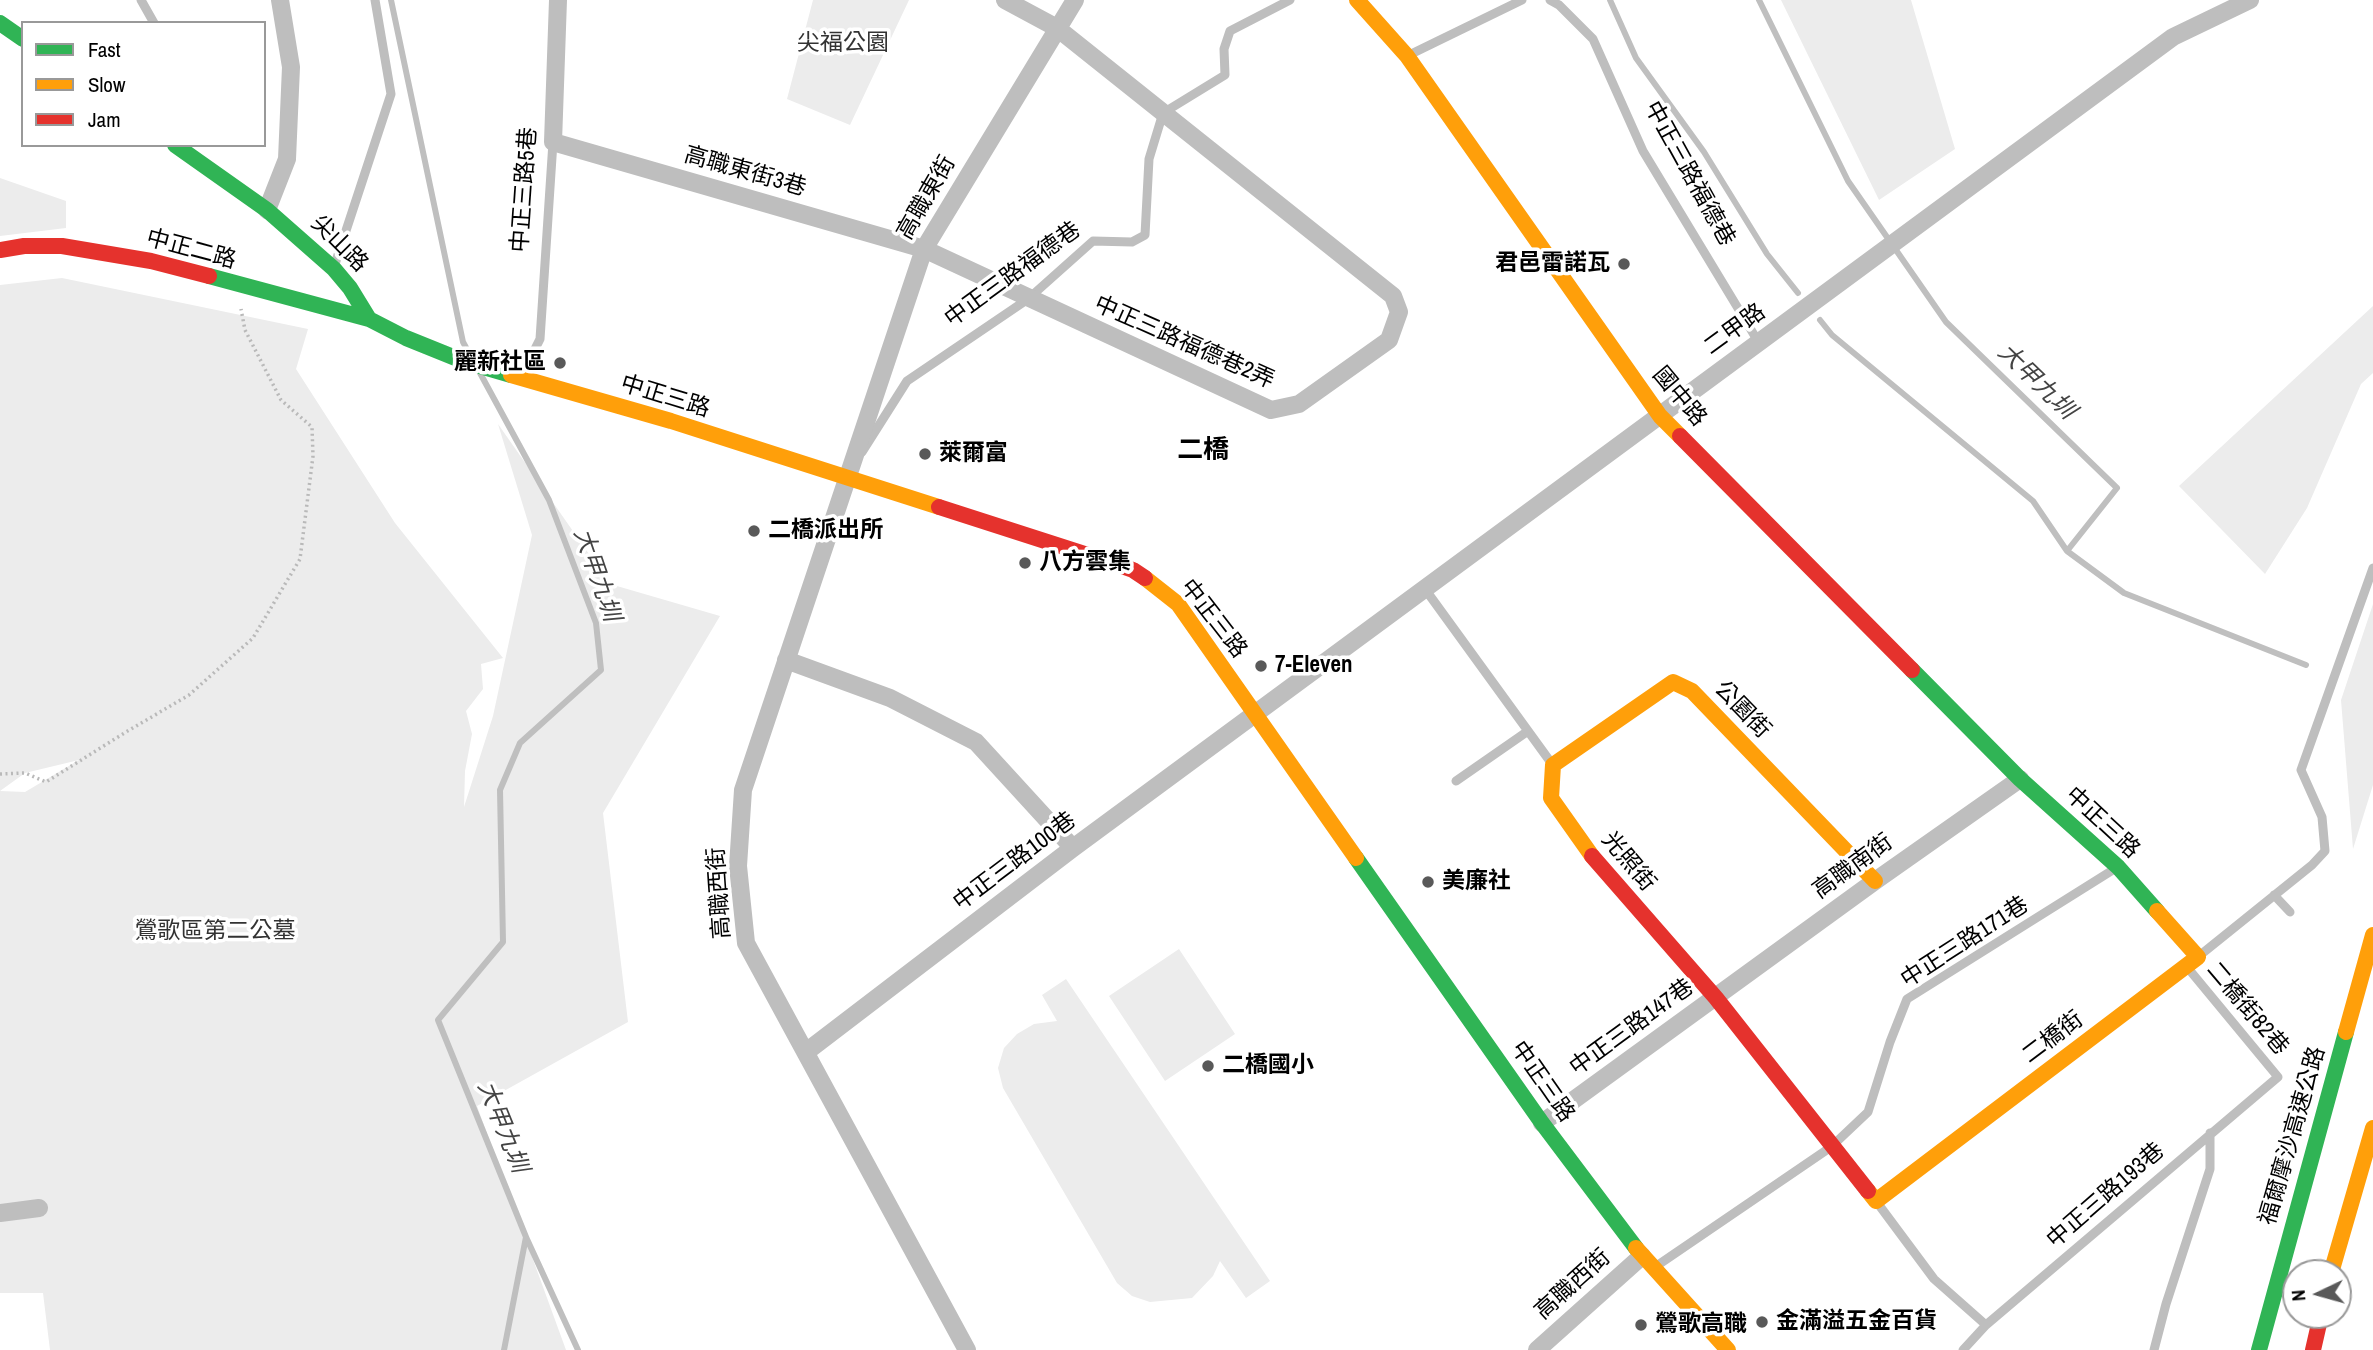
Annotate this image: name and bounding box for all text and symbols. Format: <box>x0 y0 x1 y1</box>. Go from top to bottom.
legend <box>21 21 266 147</box>
park label: 尖福公園 <box>797 30 889 58</box>
text: Fast <box>88 35 121 64</box>
text: Slow <box>88 70 125 99</box>
street label: 中正三路福德巷 <box>1638 97 1740 251</box>
text: Jam <box>88 105 121 134</box>
street label: 中正三路5巷 <box>507 126 543 254</box>
street label: 高職東街3巷 <box>681 141 809 203</box>
street label: 高職東街 <box>892 151 962 245</box>
street label: 尖山路 <box>305 210 373 278</box>
street label: 中正三路福德巷 <box>940 217 1086 333</box>
street label: 中正二路 <box>143 225 239 275</box>
place label: 君邑雷諾瓦 <box>1495 250 1610 278</box>
marker: 君邑雷諾瓦 <box>1616 256 1632 272</box>
street label: 中正三路福德巷2弄 <box>1090 291 1278 395</box>
street label: 二甲路 <box>1699 299 1771 361</box>
water label: 大甲九圳 <box>1991 338 2081 426</box>
place label: 麗新社區 <box>454 349 546 377</box>
marker: 麗新社區 <box>552 355 568 371</box>
street label: 國中路 <box>1646 362 1712 432</box>
street label: 中正三路 <box>617 370 713 424</box>
district label: 二橋 <box>1177 435 1229 467</box>
place label: 萊爾富 <box>939 440 1008 468</box>
marker: 萊爾富 <box>917 446 933 462</box>
place label: 二橋派出所 <box>768 517 883 545</box>
marker: 二橋派出所 <box>746 523 762 539</box>
water label: 大甲九圳 <box>567 525 625 625</box>
place label: 八方雲集 <box>1039 549 1131 577</box>
marker: 八方雲集 <box>1017 555 1033 571</box>
street label: 中正三路 <box>1174 574 1252 664</box>
place label: 7-Eleven <box>1275 652 1353 680</box>
marker: 7-Eleven <box>1253 658 1269 674</box>
street label: 公園街 <box>1708 676 1776 744</box>
street label: 中正三路 <box>2059 782 2145 864</box>
street label: 中正三路100巷 <box>948 807 1082 917</box>
street label: 光照街 <box>1595 827 1661 897</box>
street label: 高職南街 <box>1808 829 1898 905</box>
street label: 高職西街 <box>703 846 737 940</box>
place label: 美廉社 <box>1442 868 1511 896</box>
marker: 美廉社 <box>1420 874 1436 890</box>
street label: 中正三路171巷 <box>1896 892 2034 994</box>
park label: 鶯歌區第二公墓 <box>135 918 295 946</box>
street label: 二橋街82巷 <box>2200 957 2294 1061</box>
street label: 中正三路147巷 <box>1565 974 1699 1082</box>
street label: 二橋街 <box>2017 1006 2089 1070</box>
street label: 中正三路 <box>1504 1036 1580 1128</box>
street label: 福爾摩沙高速公路 <box>2254 1044 2332 1228</box>
place label: 二橋國小 <box>1222 1052 1314 1080</box>
marker: 二橋國小 <box>1200 1058 1216 1074</box>
water label: 大甲九圳 <box>471 1077 533 1177</box>
street label: 中正三路193巷 <box>2042 1138 2170 1254</box>
street label: 高職西街 <box>1530 1244 1616 1326</box>
north arrow <box>2282 1259 2352 1329</box>
text: N <box>2285 1289 2312 1302</box>
place label: 金滿溢五金百貨 <box>1776 1308 1937 1336</box>
place label: 鶯歌高職 <box>1655 1311 1747 1339</box>
marker: 金滿溢五金百貨 <box>1754 1314 1770 1330</box>
marker: 鶯歌高職 <box>1633 1317 1649 1333</box>

